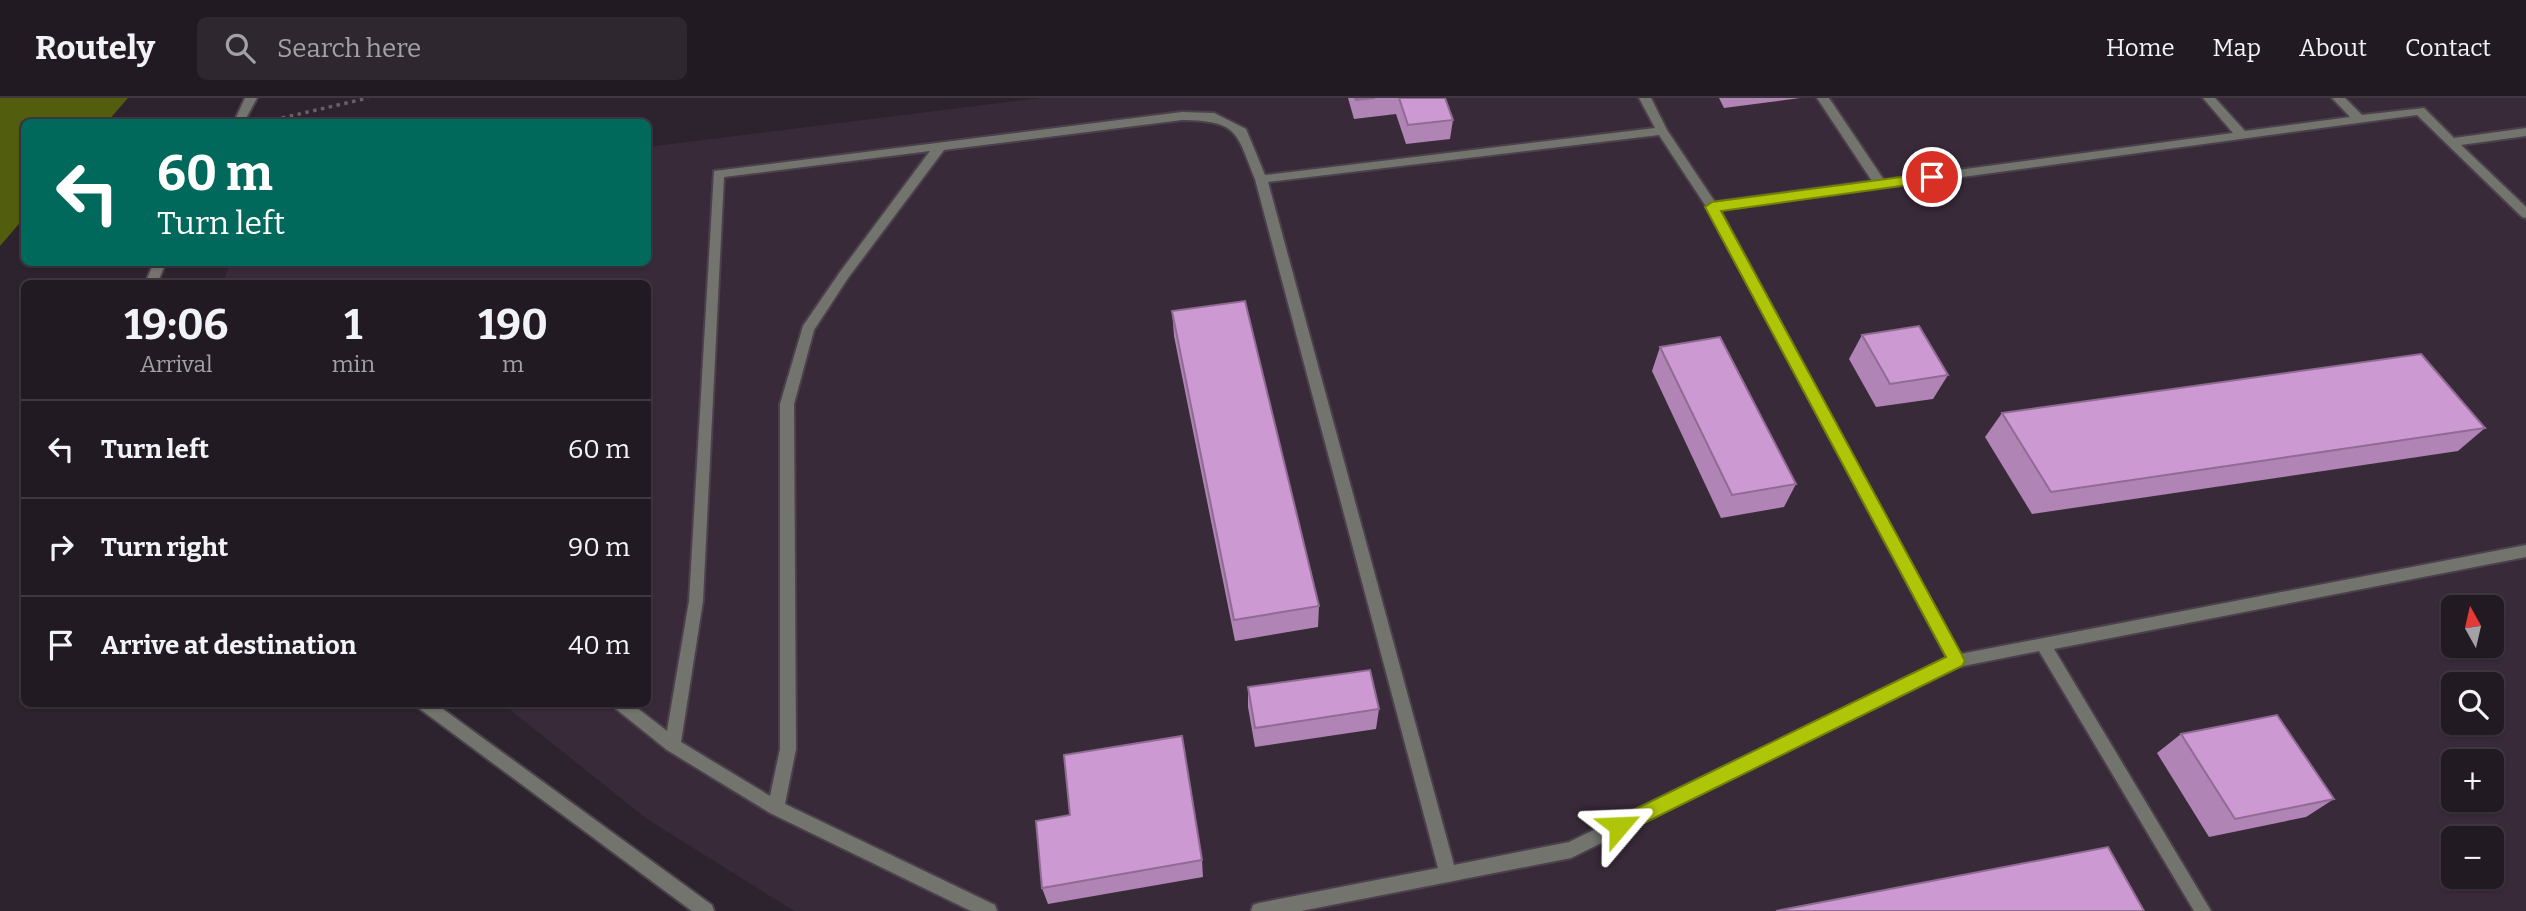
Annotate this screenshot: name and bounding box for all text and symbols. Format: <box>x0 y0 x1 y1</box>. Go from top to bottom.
search box <box>197 17 687 80</box>
text: Routely <box>35 28 155 68</box>
icon: search <box>221 29 259 67</box>
text: Search here <box>277 33 421 64</box>
text: Home <box>2106 34 2175 62</box>
text: Map <box>2213 34 2261 62</box>
text: About <box>2299 34 2367 62</box>
text: Contact <box>2405 34 2491 62</box>
text: 60 m <box>157 144 273 203</box>
icon: left <box>42 147 133 238</box>
pin <box>1902 147 1962 207</box>
icon: arrive <box>1913 158 1951 196</box>
text: Turn left <box>157 204 285 242</box>
text: 19:06 <box>124 300 228 350</box>
text: 1 <box>344 300 362 350</box>
text: 190 <box>478 300 548 350</box>
text: Arrival <box>140 350 213 378</box>
text: min <box>332 350 375 378</box>
text: m <box>502 350 524 378</box>
icon: left <box>42 430 80 468</box>
text: Turn left <box>101 434 209 465</box>
text: 60 m <box>568 434 630 465</box>
icon: right <box>42 528 80 566</box>
text: Turn right <box>101 532 228 563</box>
text: 90 m <box>568 532 630 563</box>
north arrow <box>2441 595 2504 658</box>
map controls <box>2441 595 2504 889</box>
icon: arrive <box>42 626 80 664</box>
text: Arrive at destination <box>101 630 356 661</box>
text: 40 m <box>568 630 630 661</box>
button: search <box>2441 672 2504 735</box>
button: + <box>2441 749 2504 812</box>
position arrow <box>1582 789 1656 863</box>
button: − <box>2441 826 2504 889</box>

